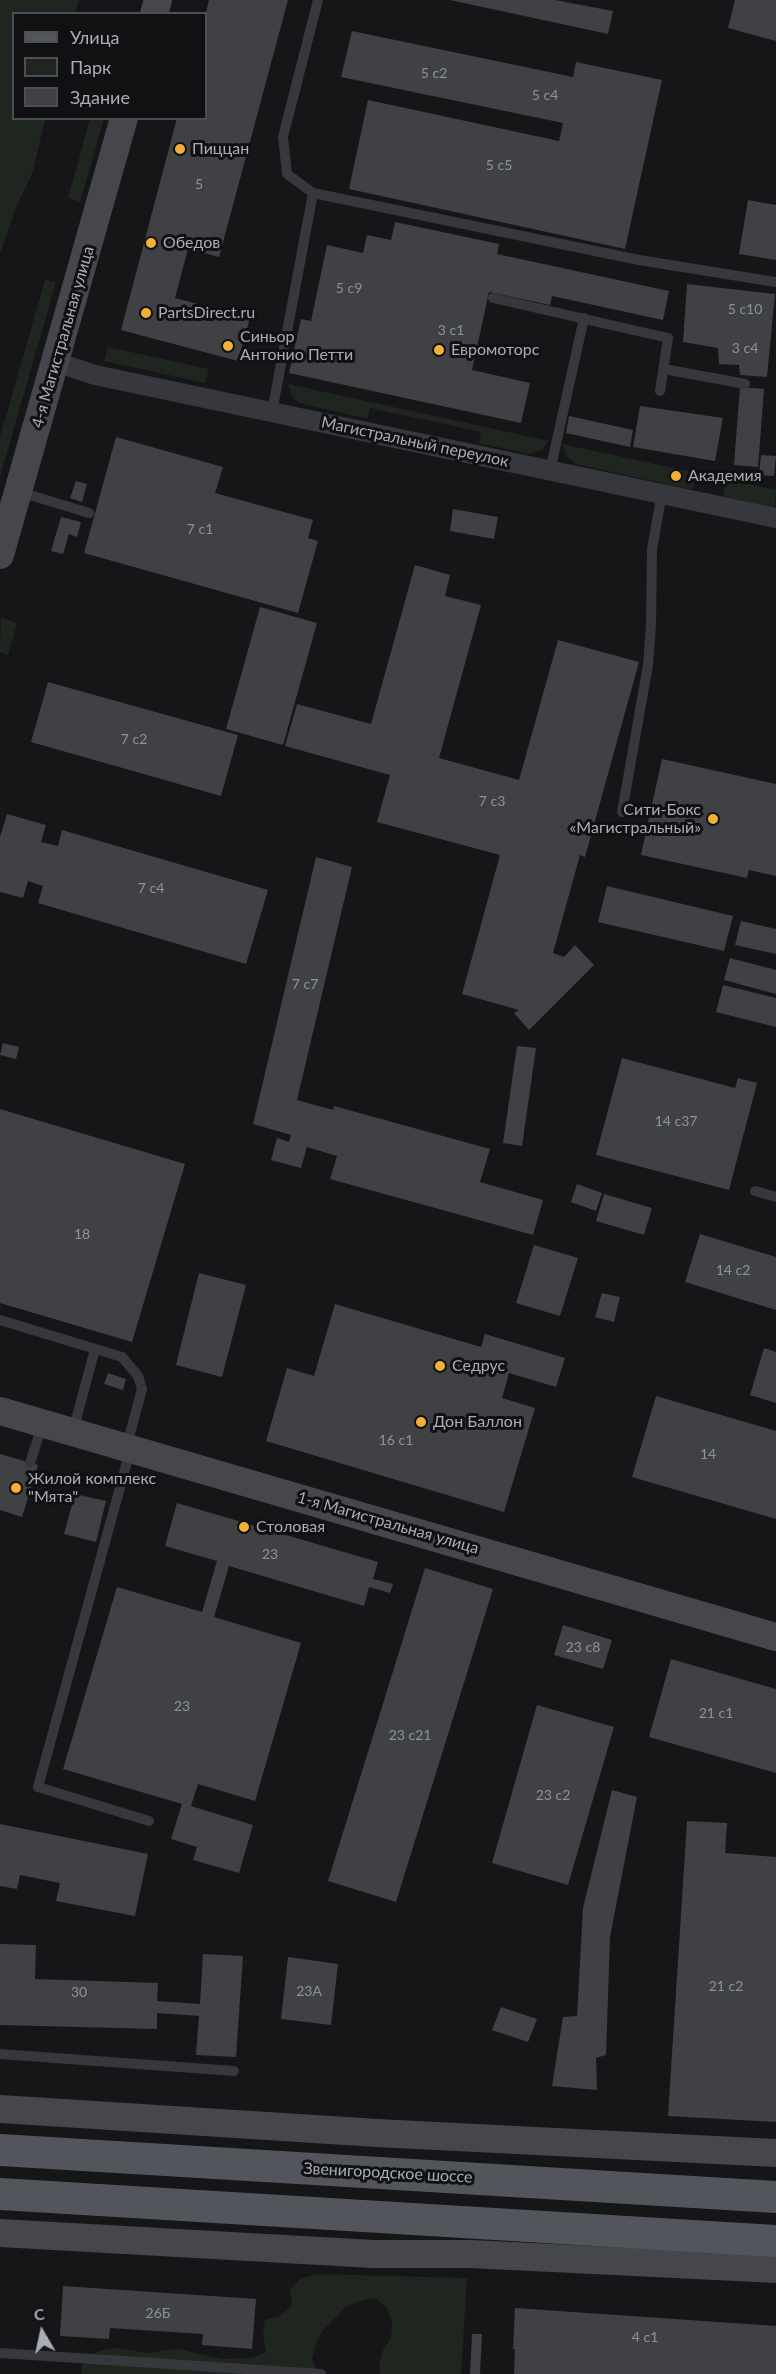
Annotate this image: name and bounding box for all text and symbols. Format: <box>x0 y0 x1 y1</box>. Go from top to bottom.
legend <box>12 12 207 120</box>
text: Улица <box>70 26 120 48</box>
text: Парк <box>70 56 111 78</box>
house number: 5 с2 <box>421 65 447 81</box>
text: Здание <box>70 86 130 108</box>
house number: 5 с4 <box>532 87 558 103</box>
place label: Пиццан <box>192 139 249 159</box>
marker: Пиццан <box>173 142 187 156</box>
house number: 5 с5 <box>486 157 512 173</box>
house number: 5 <box>195 176 203 192</box>
place label: Обедов <box>163 233 220 253</box>
marker: Обедов <box>144 236 158 250</box>
street label: 4-я Магистральная улица <box>28 244 98 430</box>
house number: 5 с9 <box>336 280 362 296</box>
house number: 5 с10 <box>728 301 762 317</box>
place label: PartsDirect.ru <box>158 303 255 323</box>
marker: PartsDirect.ru <box>139 306 153 320</box>
house number: 3 с1 <box>438 322 464 338</box>
place label: Синьор Антонио Петти <box>240 327 353 365</box>
marker: Синьор Антонио Петти <box>221 339 235 353</box>
place label: Евромоторс <box>451 340 539 360</box>
house number: 3 с4 <box>732 340 758 356</box>
marker: Евромоторс <box>432 343 446 357</box>
street label: Магистральный переулок <box>320 413 510 471</box>
place label: Академия <box>688 466 762 486</box>
marker: Академия <box>669 469 683 483</box>
house number: 7 с1 <box>187 521 213 537</box>
house number: 7 с2 <box>121 731 147 747</box>
house number: 7 с3 <box>479 793 505 809</box>
place label: Сити-Бокс «Магистральный» <box>569 800 701 838</box>
marker: Сити-Бокс «Магистральный» <box>706 812 720 826</box>
house number: 7 с4 <box>138 880 164 896</box>
house number: 7 с7 <box>292 976 318 992</box>
house number: 14 с37 <box>655 1113 697 1129</box>
house number: 18 <box>74 1226 90 1242</box>
house number: 14 с2 <box>716 1262 750 1278</box>
place label: Седрус <box>452 1356 505 1376</box>
marker: Седрус <box>433 1359 447 1373</box>
place label: Дон Баллон <box>433 1412 522 1432</box>
marker: Дон Баллон <box>414 1415 428 1429</box>
house number: 16 с1 <box>379 1432 413 1448</box>
house number: 14 <box>700 1446 716 1462</box>
place label: Жилой комплекс "Мята" <box>28 1469 156 1507</box>
marker: Жилой комплекс "Мята" <box>9 1481 23 1495</box>
street label: 1-я Магистральная улица <box>295 1488 481 1558</box>
place label: Столовая <box>256 1517 325 1537</box>
marker: Столовая <box>237 1520 251 1534</box>
house number: 23 <box>262 1546 278 1562</box>
house number: 23 с8 <box>566 1639 600 1655</box>
house number: 23 <box>174 1698 190 1714</box>
house number: 21 с1 <box>699 1705 733 1721</box>
house number: 23 с21 <box>389 1727 431 1743</box>
house number: 23 с2 <box>536 1787 570 1803</box>
house number: 21 с2 <box>709 1978 743 1994</box>
house number: 23А <box>296 1983 322 1999</box>
house number: 30 <box>71 1984 87 2000</box>
street label: Звенигородское шоссе <box>303 2159 473 2187</box>
north arrow <box>12 2302 72 2362</box>
text: С <box>32 2304 46 2324</box>
house number: 26Б <box>146 2305 170 2321</box>
house number: 4 с1 <box>632 2329 658 2345</box>

